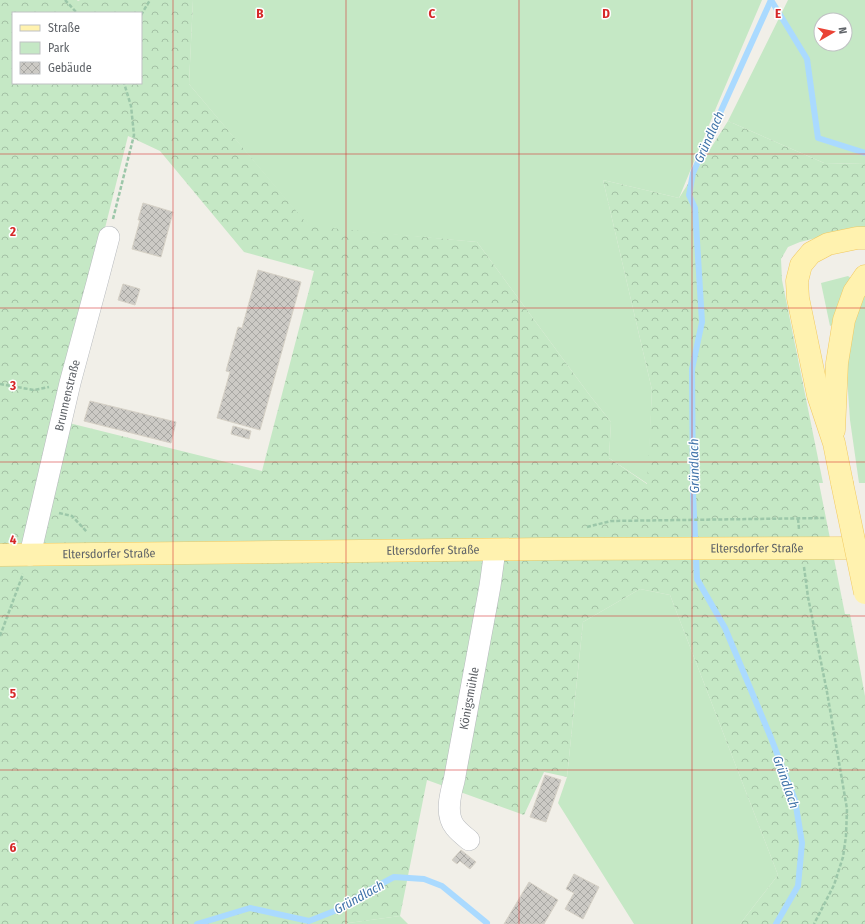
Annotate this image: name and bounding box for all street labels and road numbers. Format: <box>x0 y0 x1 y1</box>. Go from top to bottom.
street label: Brunnenstraße <box>52 358 83 432</box>
street label: Eltersdorfer Straße <box>710 541 804 555</box>
street label: Eltersdorfer Straße <box>386 543 480 558</box>
street label: Eltersdorfer Straße <box>62 546 156 561</box>
street label: Königsmühle <box>457 666 482 731</box>

